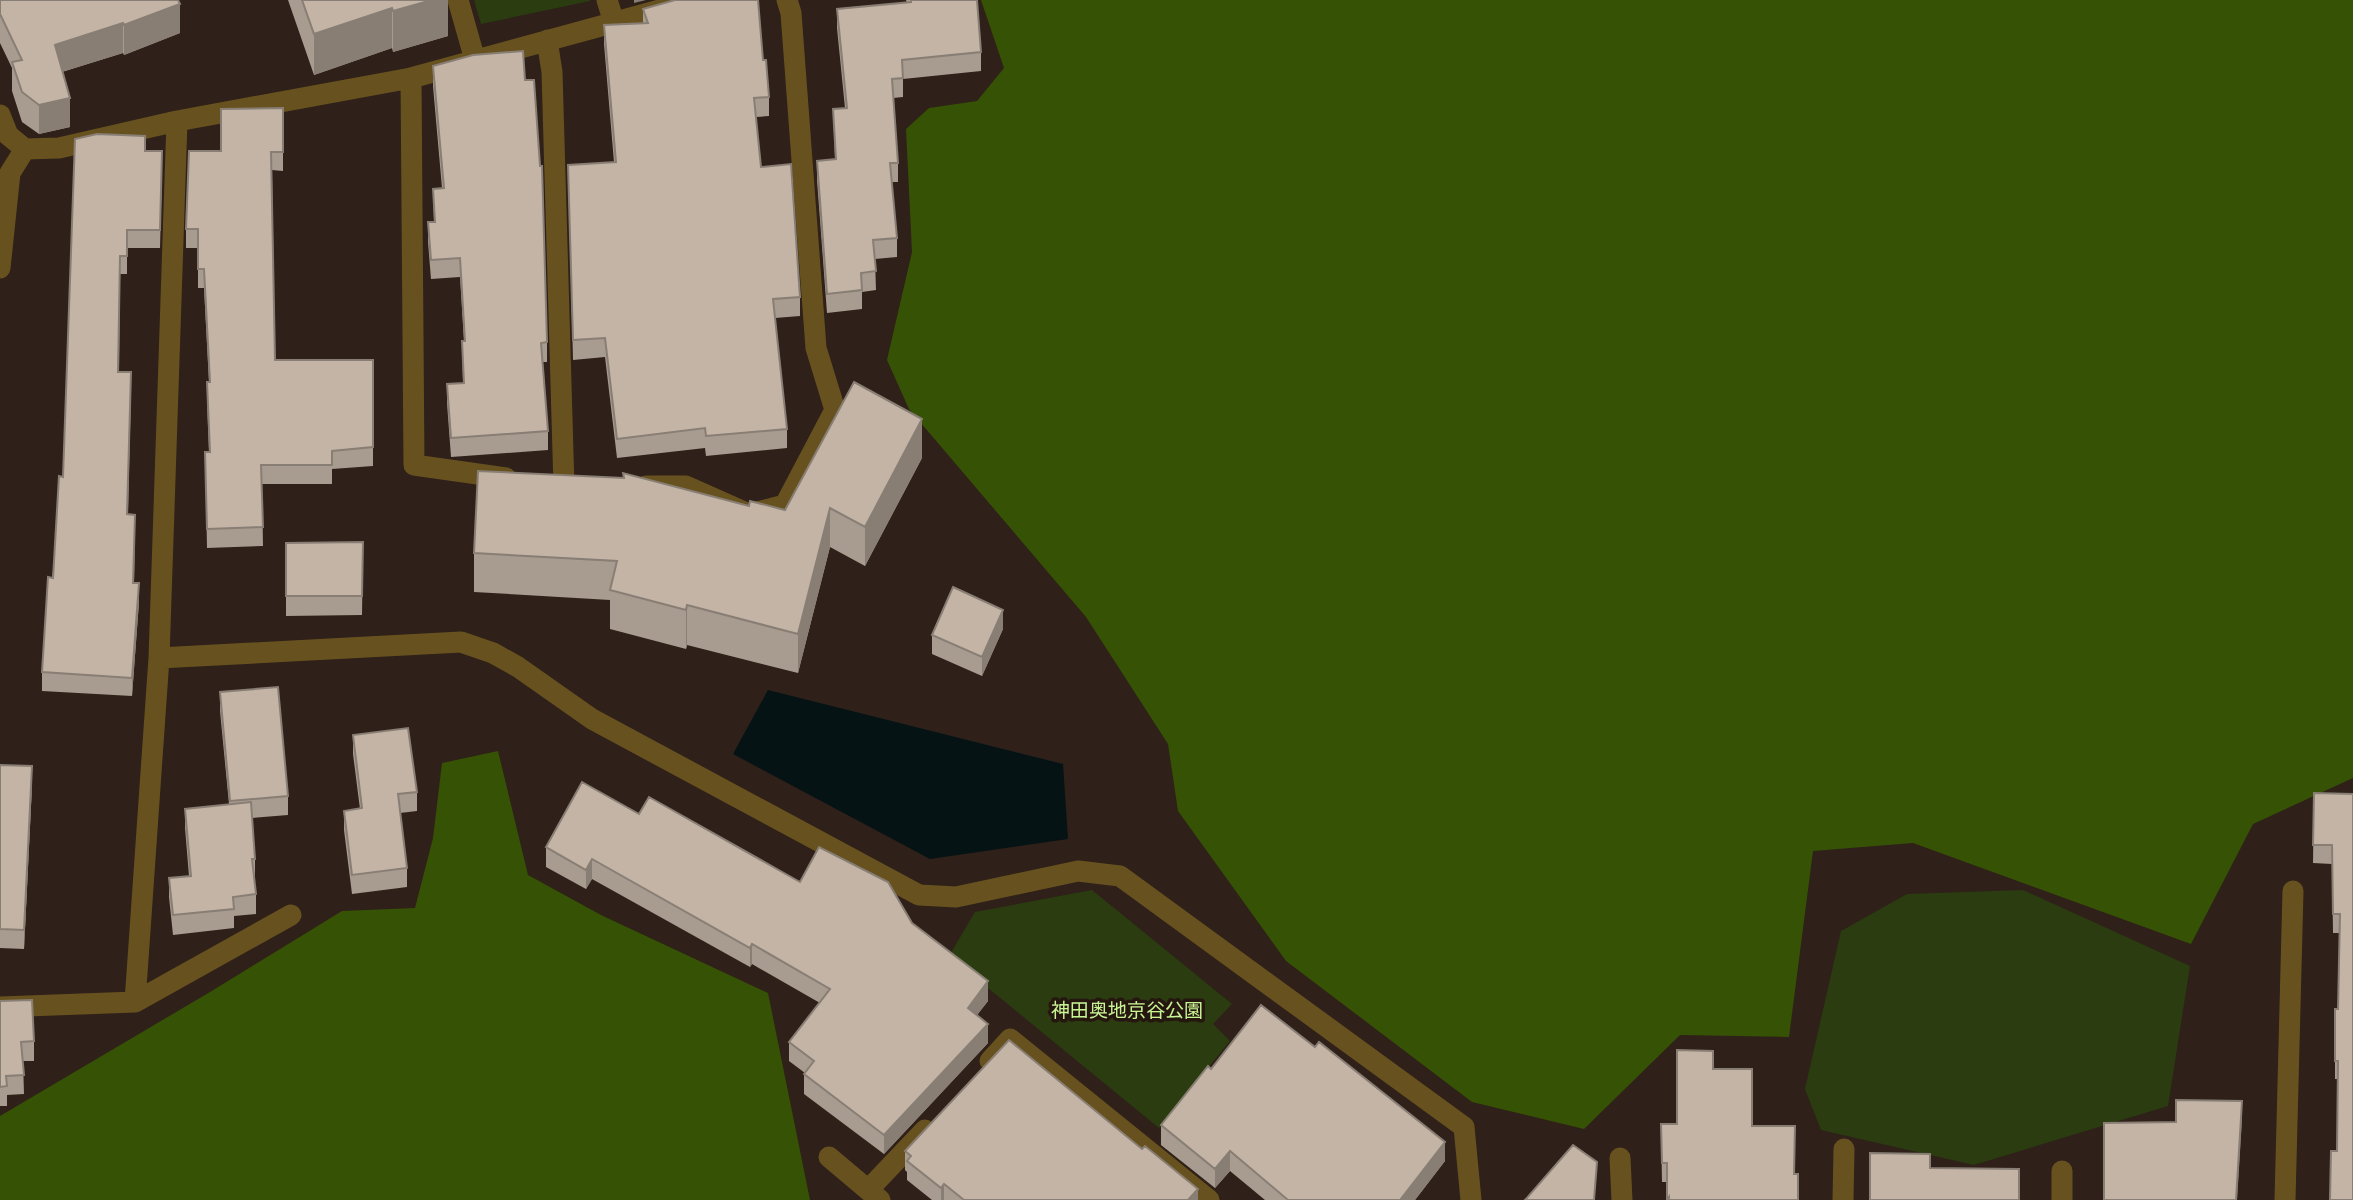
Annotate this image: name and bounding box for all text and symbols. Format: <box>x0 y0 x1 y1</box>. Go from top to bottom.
park label: 神田奥地京谷公園 <box>1051 998 1203 1021</box>

